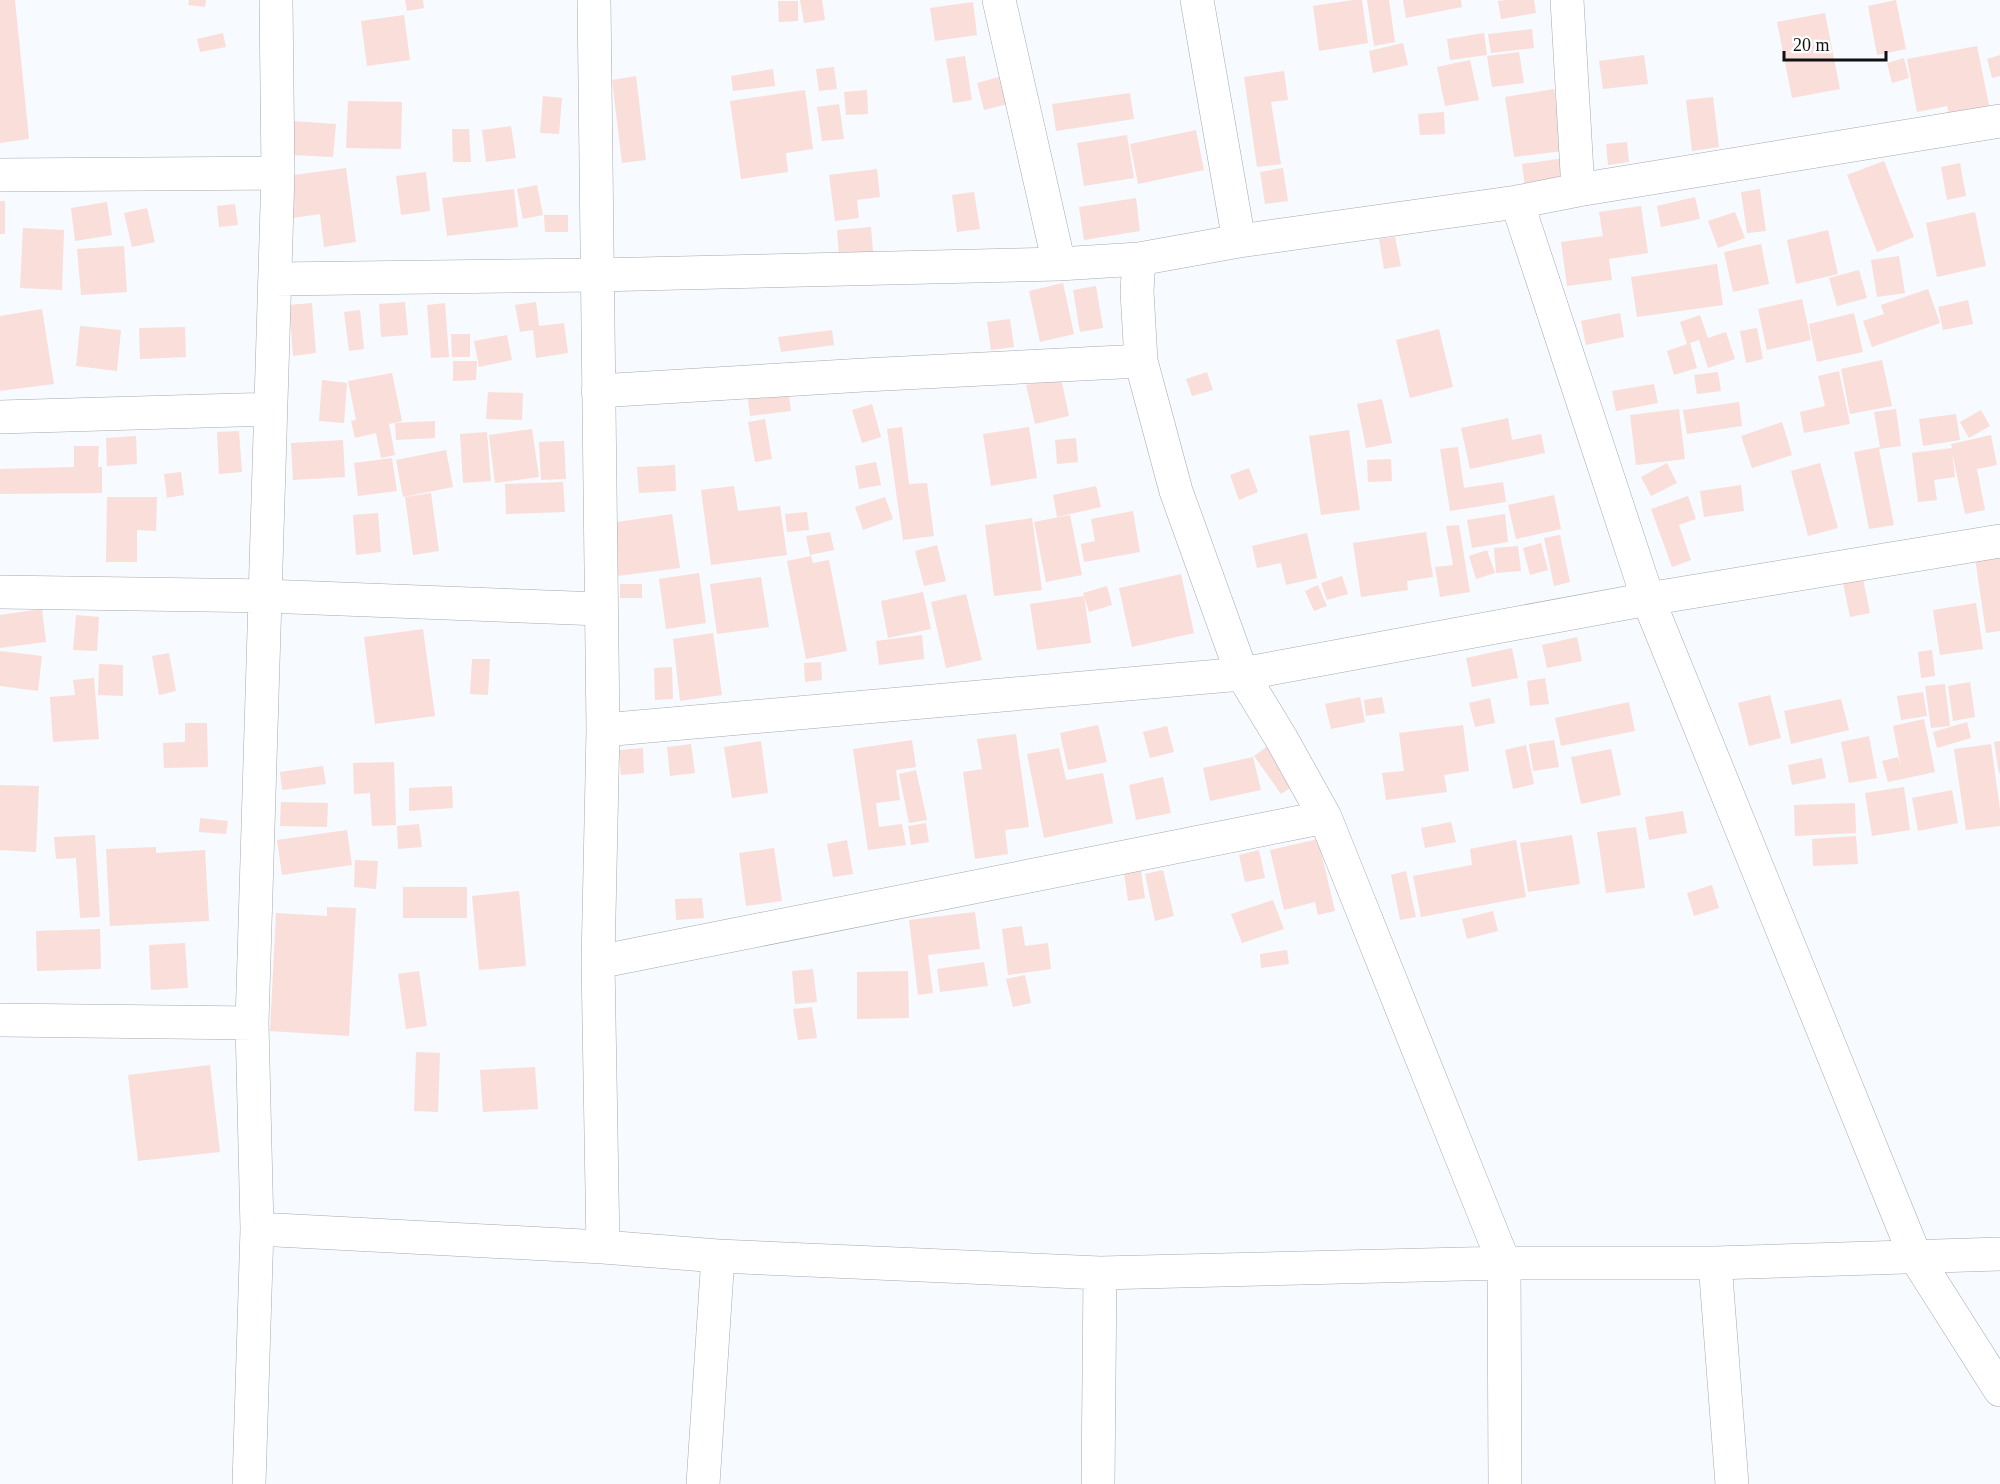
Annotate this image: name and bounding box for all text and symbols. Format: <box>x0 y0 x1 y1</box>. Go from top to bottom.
scale bar <box>1784 24 1886 62</box>
text: 20 m <box>1793 35 1830 55</box>

